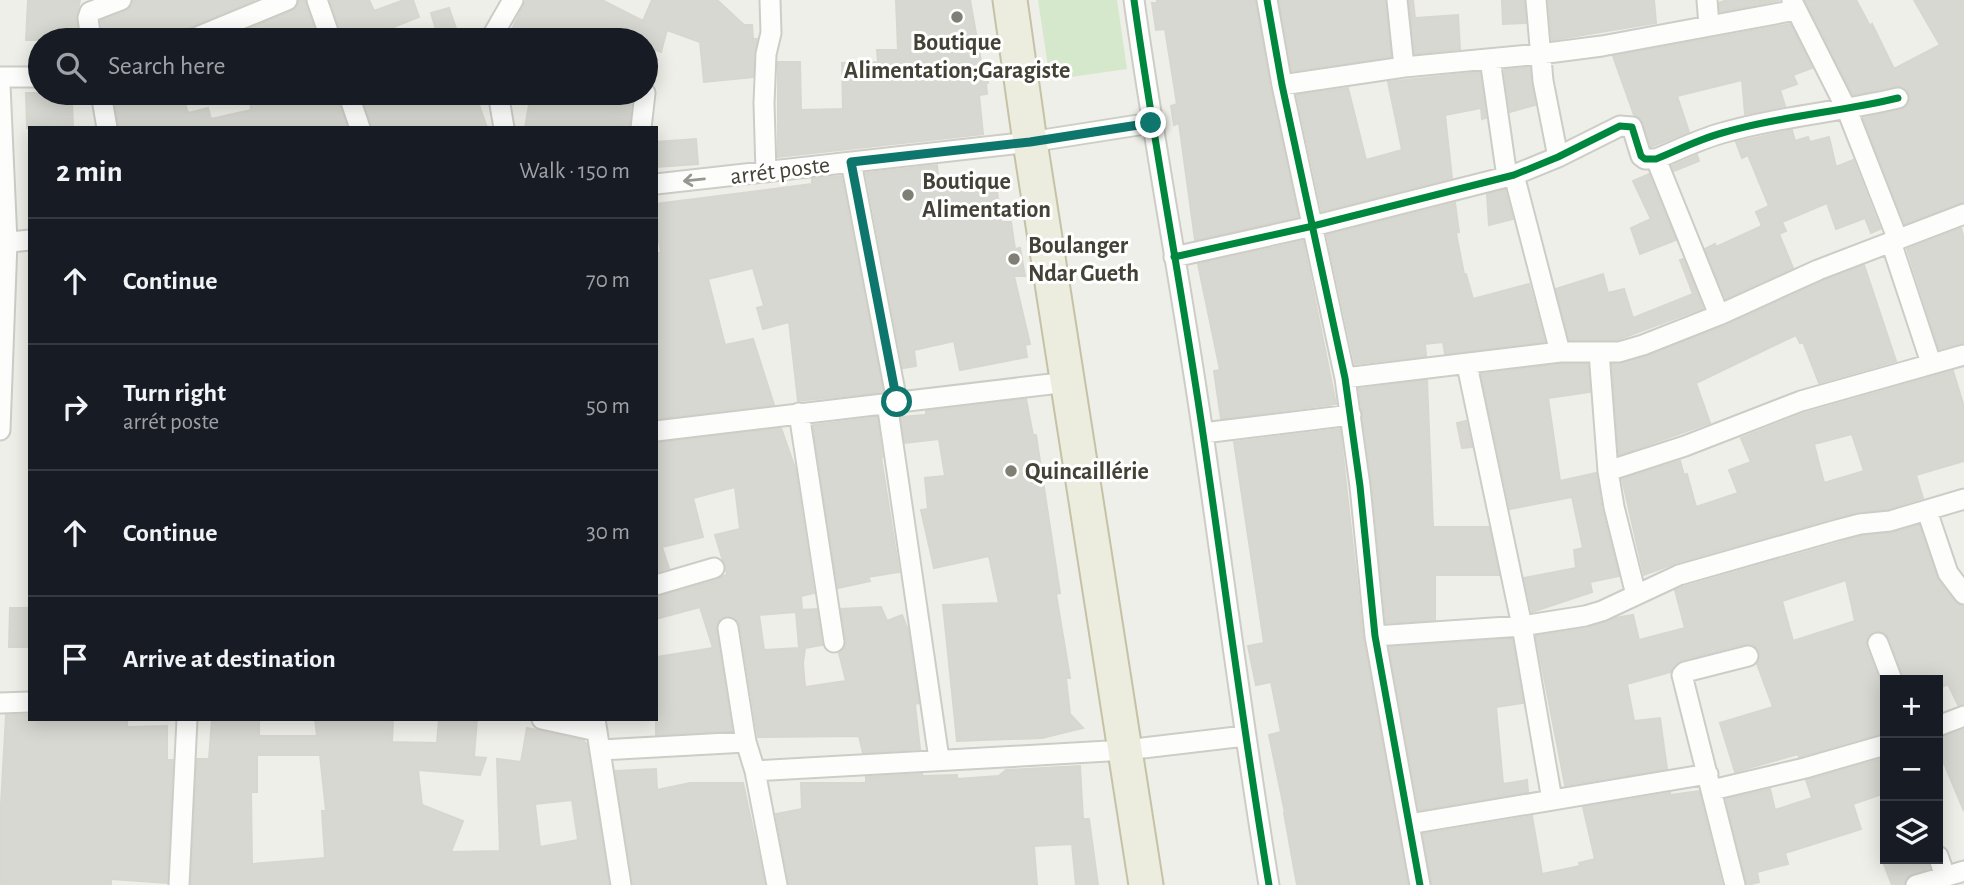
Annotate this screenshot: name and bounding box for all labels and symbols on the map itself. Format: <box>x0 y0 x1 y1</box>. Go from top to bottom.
marker: Boutique Alimentation;Garagiste <box>949 9 965 25</box>
place label: Boutique Alimentation;Garagiste <box>844 31 1070 83</box>
route end <box>1135 107 1166 138</box>
street label: arrét poste <box>729 153 831 189</box>
place label: Boutique Alimentation <box>922 170 1051 222</box>
one-way arrow <box>683 174 706 187</box>
marker: Boutique Alimentation <box>900 187 916 203</box>
place label: Boulanger Ndar Gueth <box>1028 234 1139 286</box>
marker: Boulanger Ndar Gueth <box>1006 251 1022 267</box>
route start <box>881 386 912 417</box>
place label: Quincaillérie <box>1025 460 1149 484</box>
marker: Quincaillérie <box>1003 463 1019 479</box>

